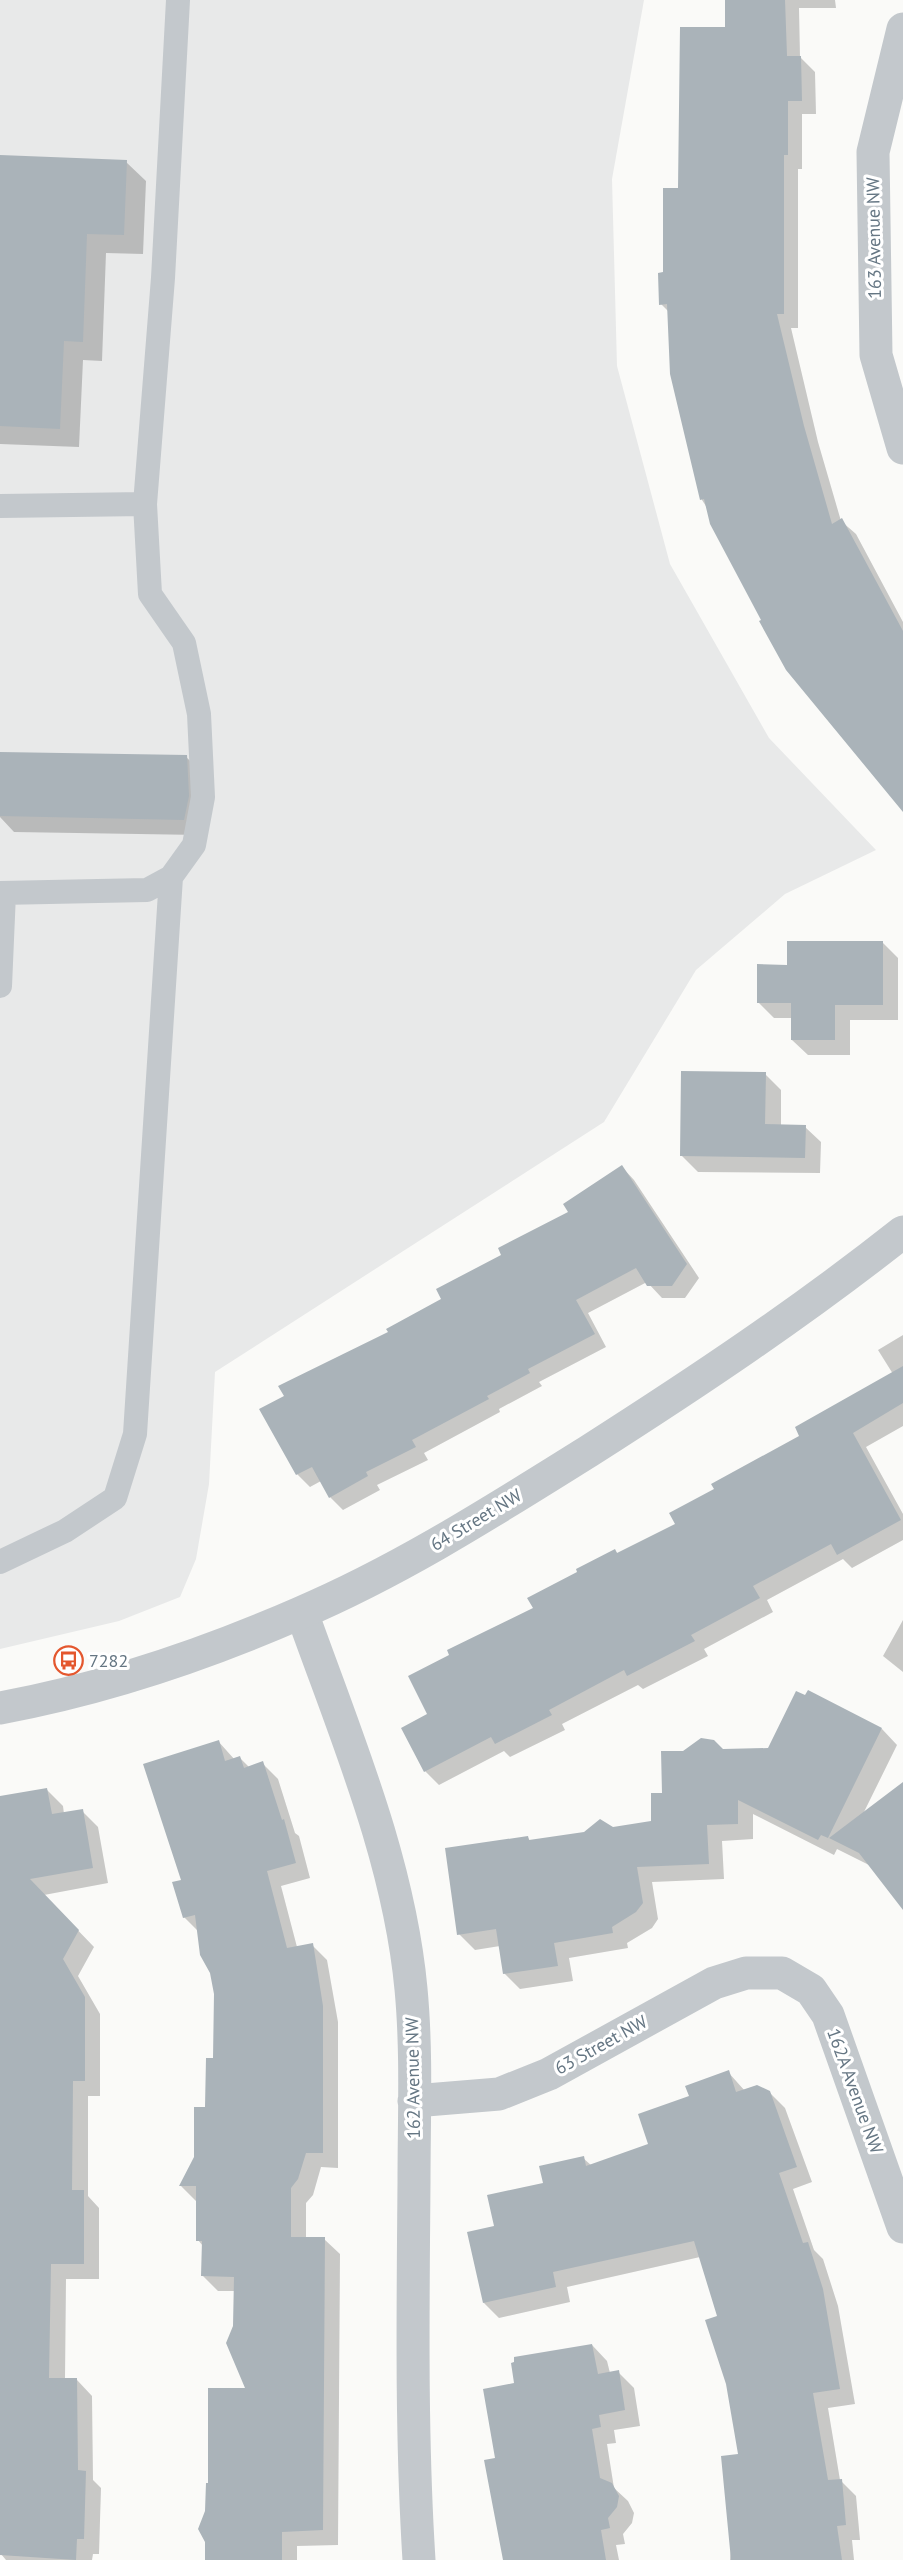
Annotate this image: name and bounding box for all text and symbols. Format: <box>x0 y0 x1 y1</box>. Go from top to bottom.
street label: 163 Avenue NW <box>861 177 886 299</box>
street label: 64 Street NW <box>426 1483 526 1556</box>
bus stop icon: 7282 <box>52 1645 84 1677</box>
place label: 7282 <box>89 1649 128 1672</box>
street label: 63 Street NW <box>550 2010 651 2079</box>
street label: 162 Avenue NW <box>400 2017 425 2139</box>
street label: 162A Avenue NW <box>822 2025 889 2157</box>

